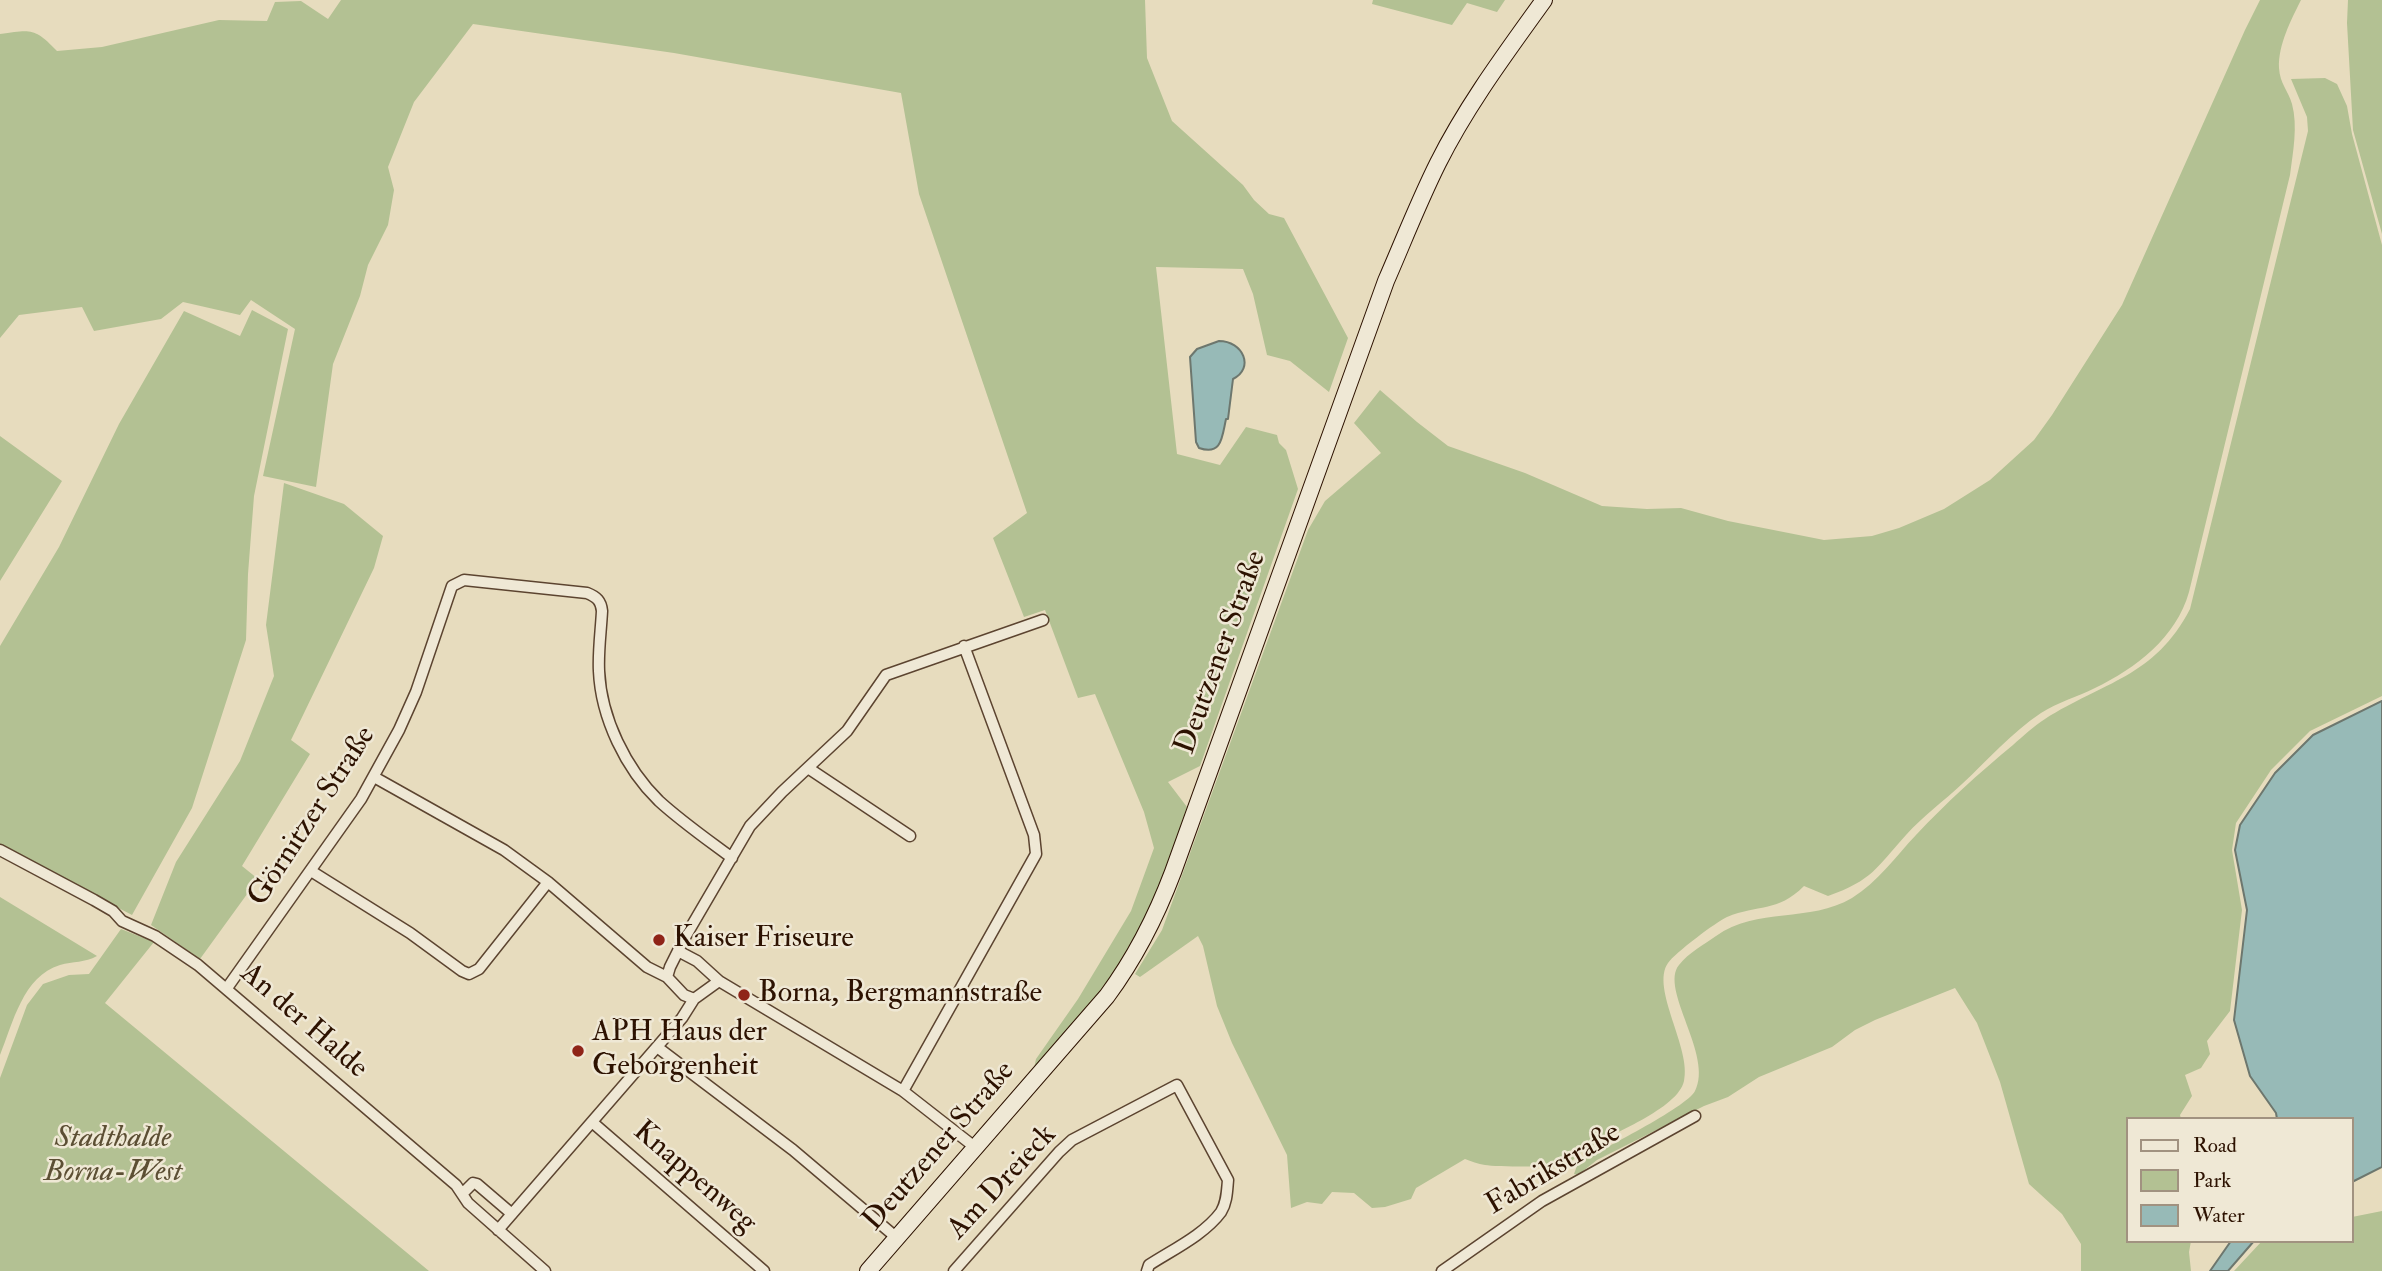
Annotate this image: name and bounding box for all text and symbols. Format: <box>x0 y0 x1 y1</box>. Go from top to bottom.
street label: Deutzener Straße <box>1169 547 1275 759</box>
street label: Görnitzer Straße <box>242 720 384 914</box>
place label: Kaiser Friseure <box>673 922 854 958</box>
marker: Kaiser Friseure <box>651 932 667 948</box>
street label: An der Halde <box>232 957 374 1087</box>
place label: Borna, Bergmannstraße <box>758 977 1042 1013</box>
marker: Borna, Bergmannstraße <box>736 987 752 1003</box>
place label: APH Haus der Geborgenheit <box>592 1016 767 1086</box>
marker: APH Haus der Geborgenheit <box>570 1043 586 1059</box>
street label: Deutzener Straße <box>856 1055 1024 1239</box>
street label: Knappenweg <box>625 1114 763 1242</box>
street label: Fabrikstraße <box>1480 1116 1628 1224</box>
legend <box>2126 1117 2354 1243</box>
street label: Am Dreieck <box>941 1118 1065 1248</box>
park label: Stadthalde Borna-West <box>44 1122 182 1192</box>
text: Road <box>2193 1132 2237 1159</box>
text: Park <box>2193 1167 2231 1194</box>
text: Water <box>2193 1202 2245 1229</box>

